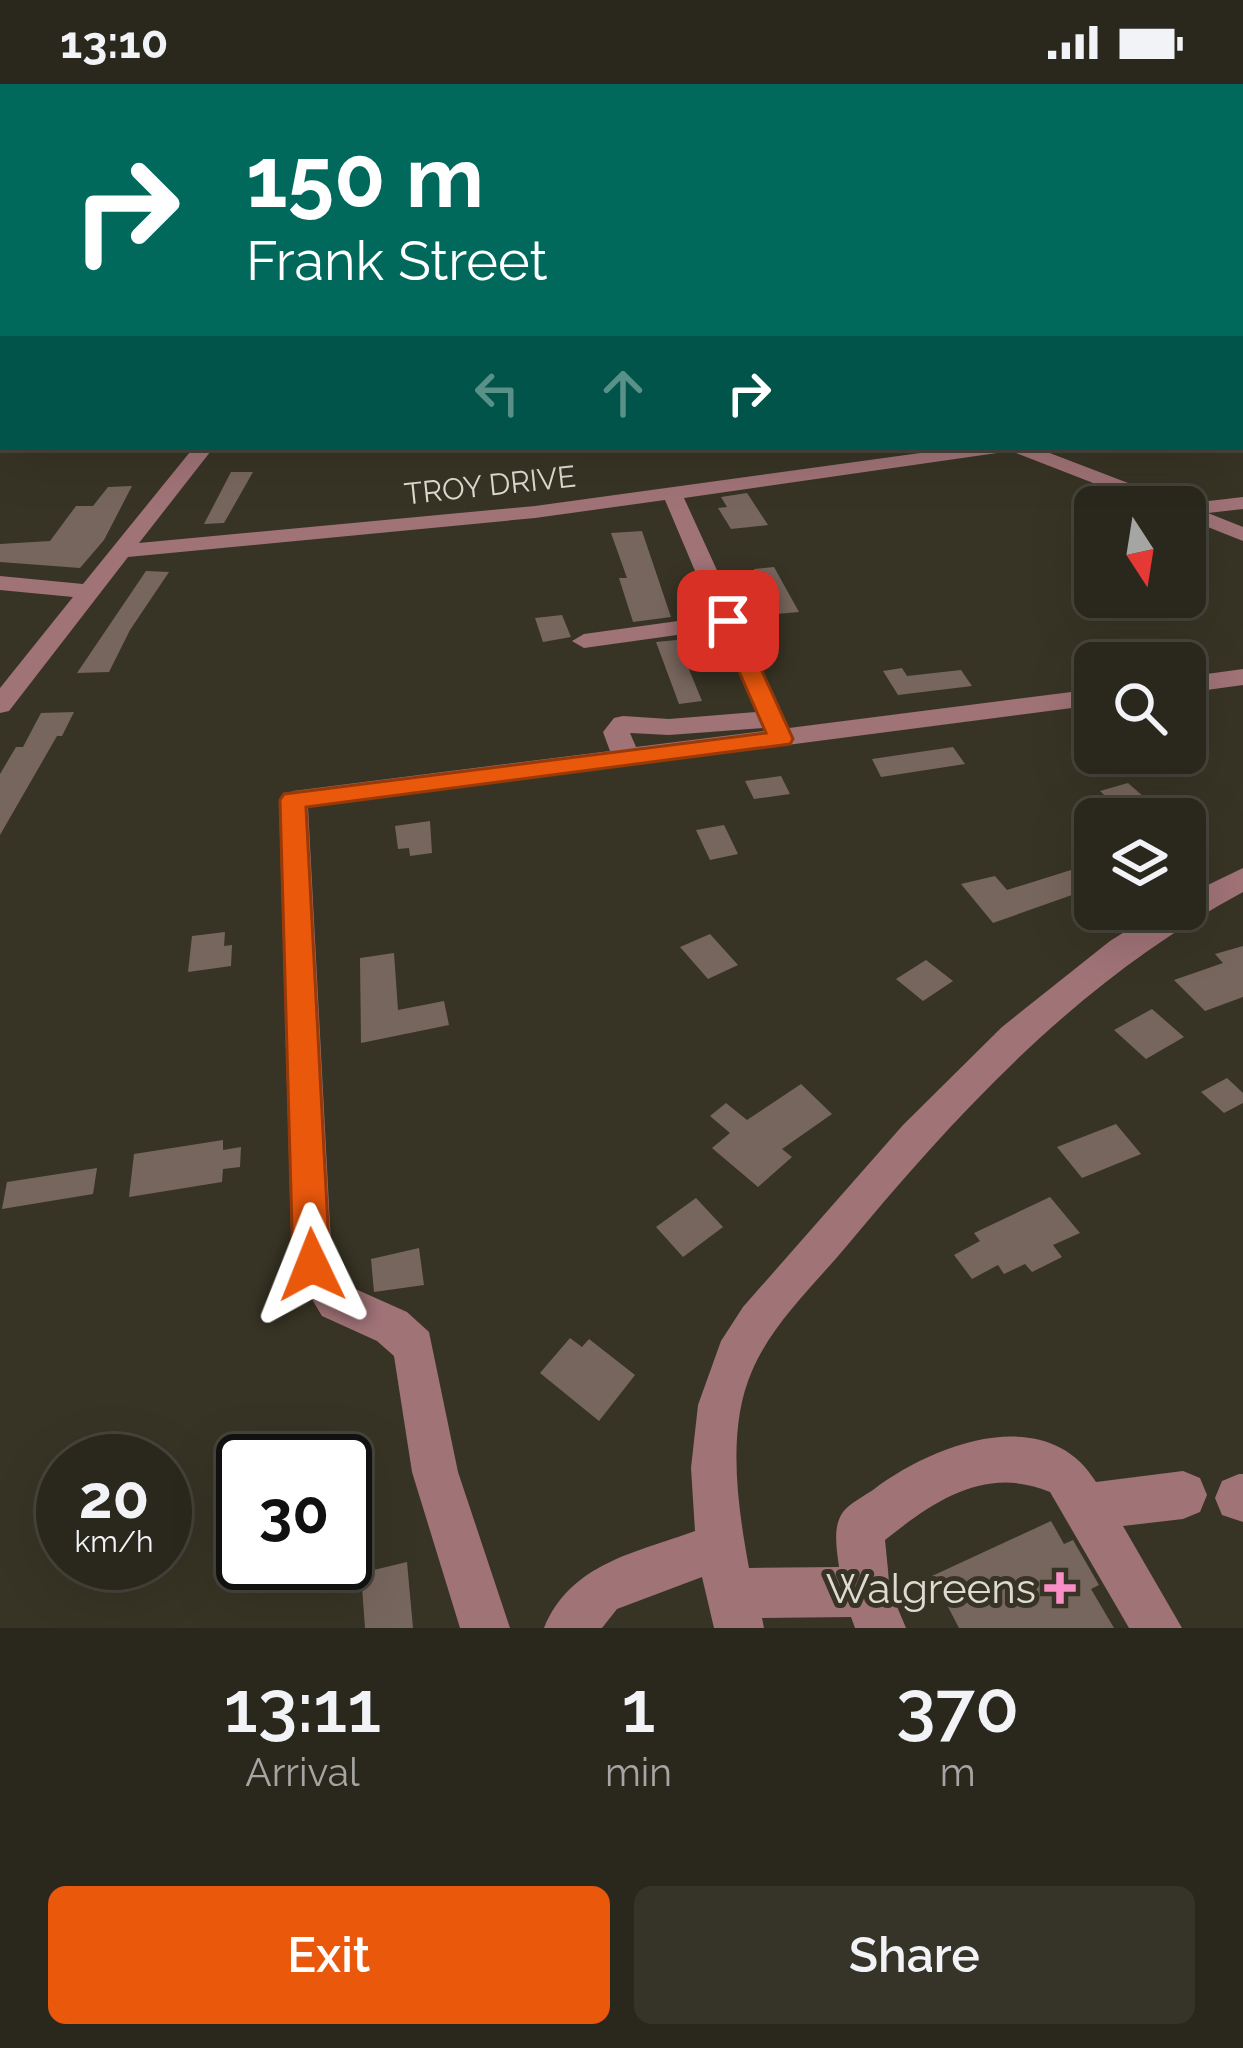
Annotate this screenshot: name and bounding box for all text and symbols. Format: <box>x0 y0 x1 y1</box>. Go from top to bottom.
text: 13:10 <box>60 16 168 69</box>
text: 150 m <box>246 128 484 227</box>
icon: right <box>48 132 204 288</box>
text: Frank Street <box>246 229 548 293</box>
icon: left <box>464 360 530 426</box>
icon: ahead <box>590 360 656 426</box>
icon: right <box>716 360 782 426</box>
street label: TROY DRIVE <box>403 459 577 511</box>
north arrow <box>1074 486 1206 618</box>
map controls <box>1074 486 1206 930</box>
pin <box>677 570 779 672</box>
icon: arrive <box>695 588 761 654</box>
button: search <box>1074 642 1206 774</box>
button: layers <box>1074 798 1206 930</box>
position arrow <box>249 1202 375 1328</box>
speed limit sign: 30 <box>216 1434 372 1590</box>
text: 20 <box>79 1462 149 1532</box>
text: km/h <box>74 1524 154 1559</box>
place label: Walgreens <box>826 1564 1036 1613</box>
marker: Walgreens <box>1047 1575 1073 1601</box>
text: 13:11 <box>224 1664 381 1749</box>
text: 1 <box>622 1664 656 1749</box>
text: 370 <box>896 1664 1019 1749</box>
text: Arrival <box>245 1749 360 1795</box>
text: min <box>605 1749 672 1795</box>
text: m <box>940 1749 975 1795</box>
button: Exit <box>48 1886 610 2024</box>
button: Share <box>634 1886 1195 2024</box>

